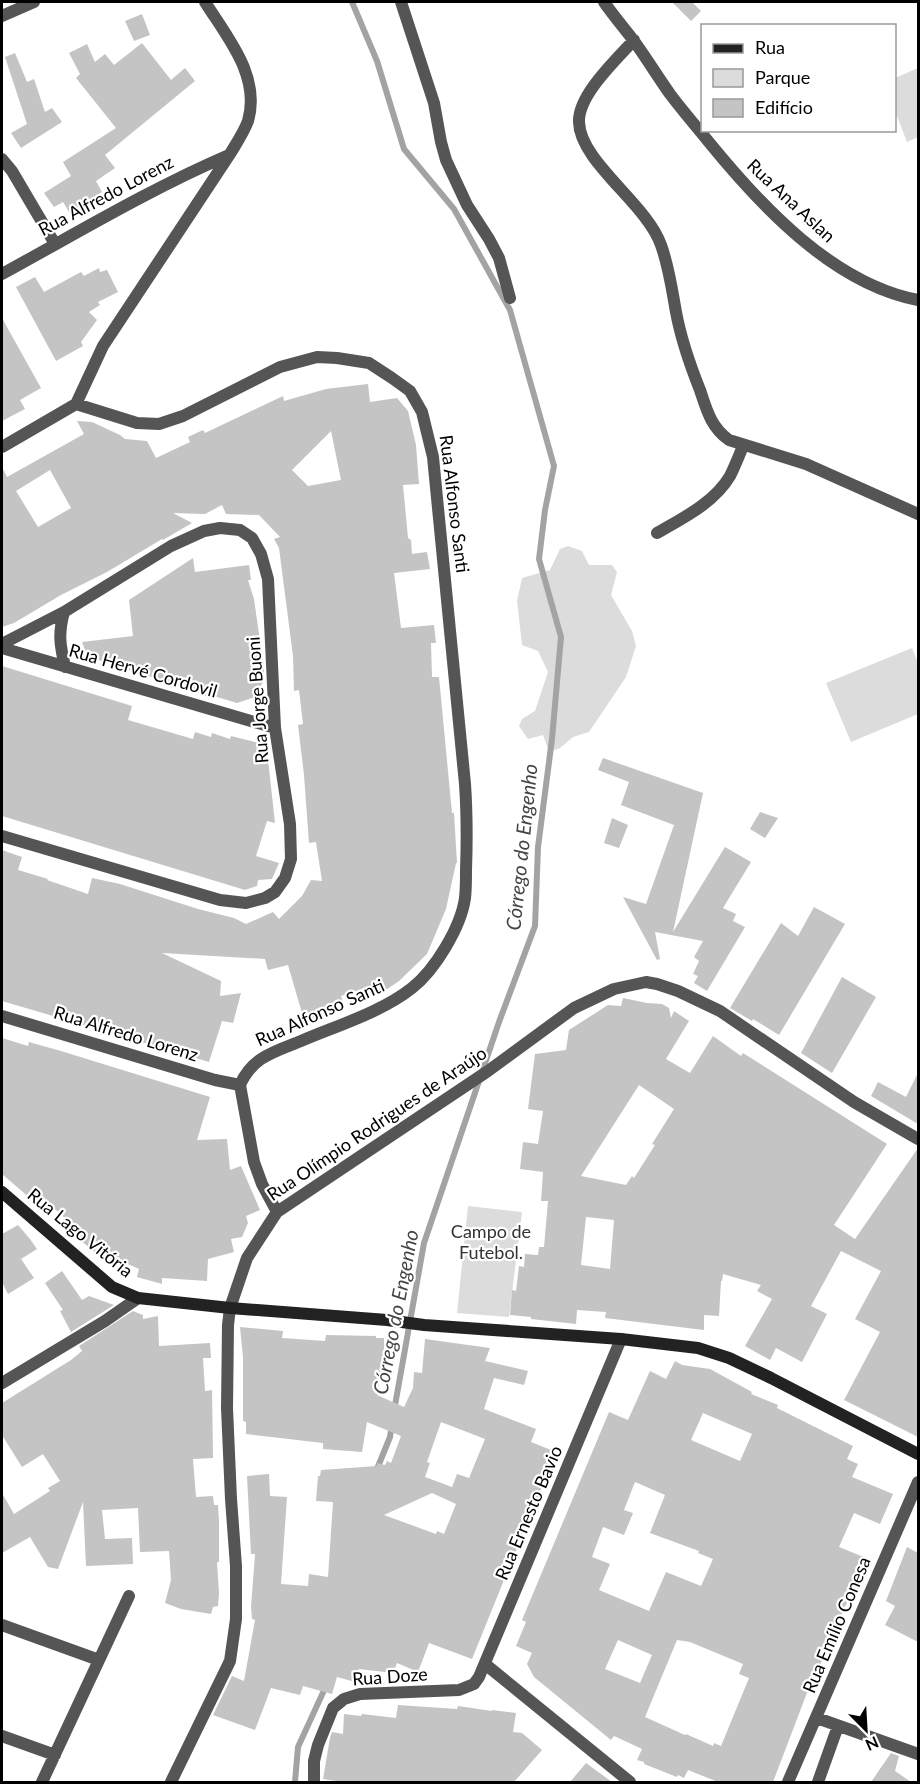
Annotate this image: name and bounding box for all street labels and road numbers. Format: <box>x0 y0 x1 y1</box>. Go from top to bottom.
street label: Rua Alfredo Lorenz <box>34 150 177 240</box>
street label: Rua Ana Aslan <box>743 154 840 247</box>
street label: Rua Alfonso Santi <box>436 434 474 574</box>
street label: Rua Jorge Buoni <box>242 636 272 764</box>
street label: Rua Hervé Cordovil <box>67 638 220 702</box>
street label: Rua Alfonso Santi <box>252 974 387 1050</box>
street label: Rua Alfredo Lorenz <box>51 1001 201 1065</box>
street label: Rua Olímpio Rodrigues de Araújo <box>262 1041 490 1205</box>
street label: Rua Lago Vitória <box>24 1183 138 1281</box>
street label: Rua Ernesto Bavio <box>490 1442 566 1583</box>
street label: Rua Emílio Conesa <box>797 1553 875 1696</box>
street label: Rua Doze <box>351 1662 428 1690</box>

